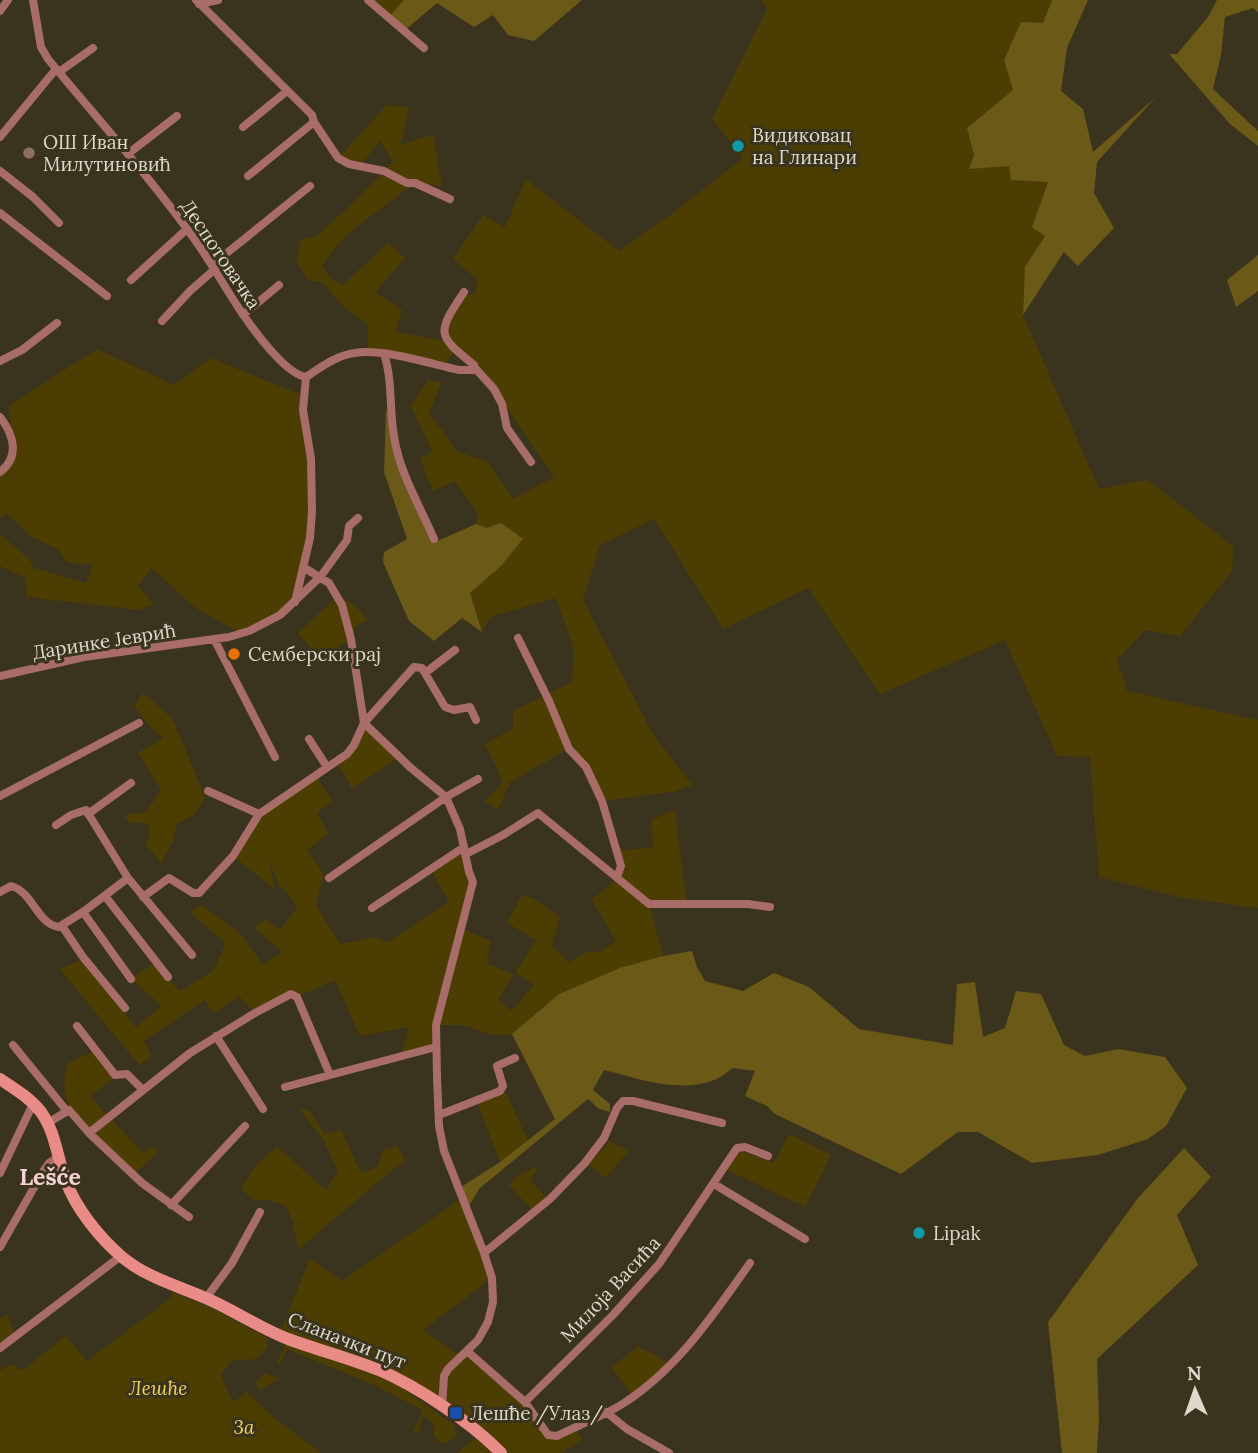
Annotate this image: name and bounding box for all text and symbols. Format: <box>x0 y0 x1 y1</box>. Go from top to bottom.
place label: Видиковац на Глинари <box>752 123 857 169</box>
place label: ОШ Иван Милутиновић <box>43 130 171 176</box>
marker: Видиковац на Глинари <box>730 138 746 154</box>
marker: ОШ Иван Милутиновић <box>21 145 37 161</box>
street label: Деспотовачка <box>176 195 267 314</box>
street label: Даринке Јеврић <box>30 618 178 664</box>
place label: Семберски рај <box>248 642 381 666</box>
marker: Семберски рај <box>226 646 242 662</box>
district label: Lešće <box>19 1162 81 1191</box>
place label: Lipak <box>933 1221 981 1245</box>
marker: Lipak <box>911 1225 927 1241</box>
street label: Милоја Васића <box>555 1231 665 1347</box>
street label: Сланачки пут <box>284 1306 410 1374</box>
north arrow <box>1160 1355 1230 1425</box>
text: N <box>1187 1361 1202 1385</box>
park label: Лешће <box>129 1376 187 1400</box>
place label: Лешће /Улаз/ <box>470 1401 603 1426</box>
marker: Лешће /Улаз/ <box>448 1405 464 1421</box>
park label: 3a <box>234 1415 255 1439</box>

